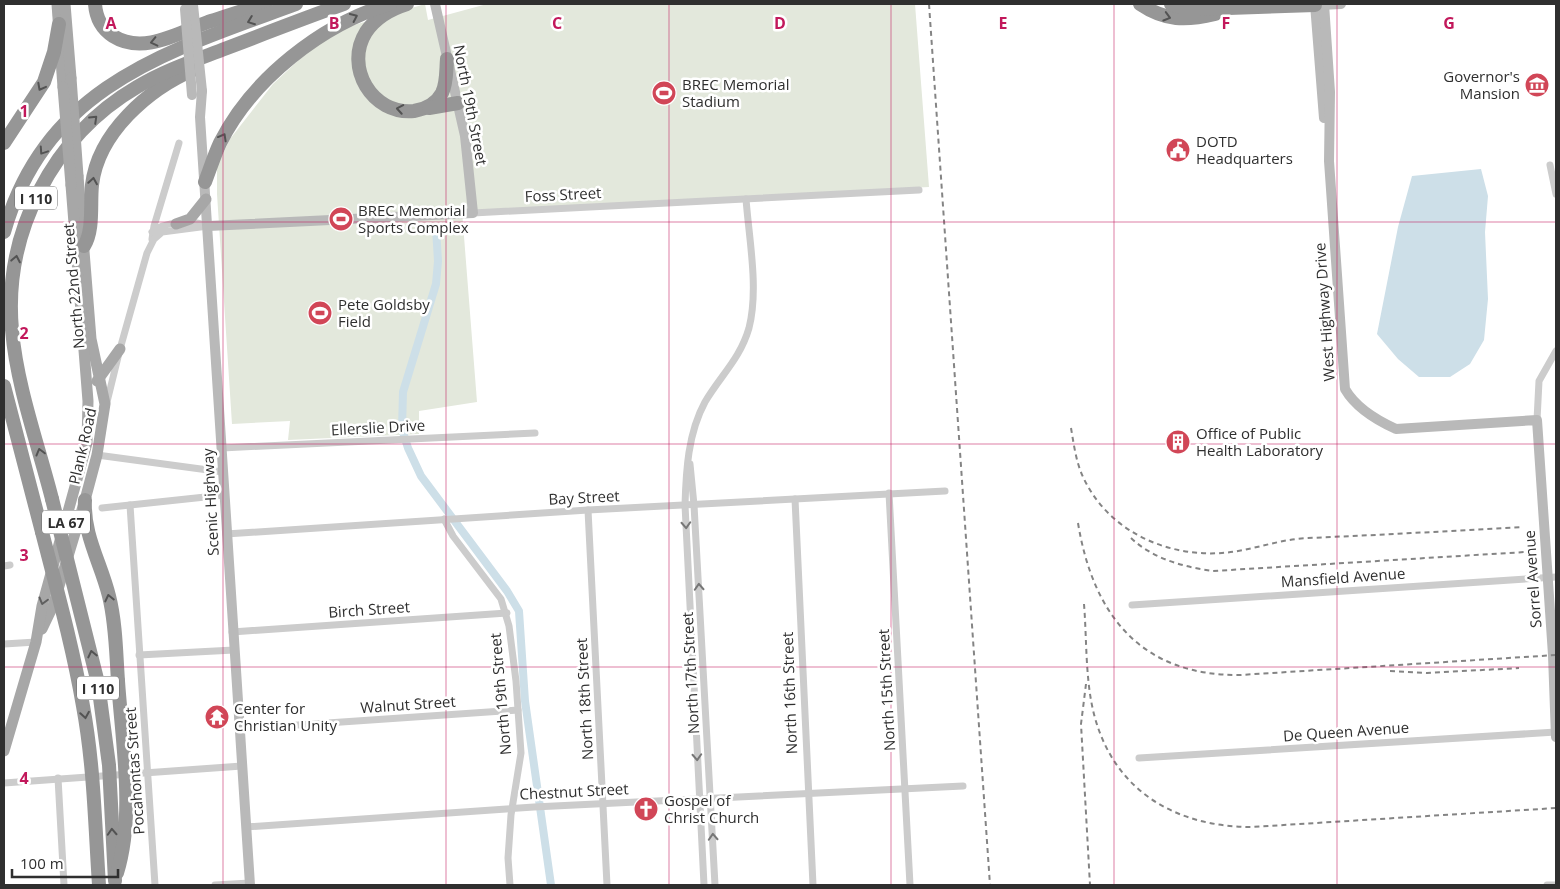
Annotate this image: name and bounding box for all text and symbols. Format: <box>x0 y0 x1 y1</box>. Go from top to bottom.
one-way arrow <box>1162 11 1170 21</box>
text: A <box>105 12 117 34</box>
text: B <box>329 12 339 34</box>
one-way arrow <box>349 12 358 23</box>
text: C <box>552 12 562 34</box>
text: D <box>774 12 786 34</box>
text: E <box>999 12 1008 34</box>
text: F <box>1222 12 1230 34</box>
text: G <box>1443 12 1455 34</box>
one-way arrow <box>247 15 256 25</box>
one-way arrow <box>150 36 159 47</box>
street label: North 19th Street <box>450 43 492 167</box>
place label: Governor's Mansion <box>1443 66 1520 103</box>
museum icon: Governor's Mansion <box>1524 72 1550 98</box>
place label: BREC Memorial Stadium <box>682 74 790 111</box>
sports icon: BREC Memorial Stadium <box>651 80 677 106</box>
one-way arrow <box>37 82 47 91</box>
text: 1 <box>19 100 29 122</box>
one-way arrow <box>395 105 404 115</box>
one-way arrow <box>88 116 97 125</box>
place label: DOTD Headquarters <box>1196 131 1293 168</box>
one-way arrow <box>217 134 227 143</box>
public building icon: DOTD Headquarters <box>1165 137 1191 163</box>
one-way arrow <box>40 146 49 155</box>
one-way arrow <box>87 177 98 185</box>
street label: Foss Street <box>524 182 602 206</box>
road number: I 110 <box>15 187 57 210</box>
place label: BREC Memorial Sports Complex <box>358 200 469 237</box>
sports icon: BREC Memorial Sports Complex <box>328 206 354 232</box>
street label: North 22nd Street <box>58 222 88 350</box>
street label: West Highway Drive <box>1309 242 1339 382</box>
one-way arrow <box>11 254 21 263</box>
place label: Pete Goldsby Field <box>338 294 430 331</box>
sports icon: Pete Goldsby Field <box>307 300 333 326</box>
text: 2 <box>19 322 29 344</box>
street label: Plank Road <box>63 406 101 486</box>
street label: Ellerslie Drive <box>330 415 426 439</box>
place label: Office of Public Health Laboratory <box>1196 423 1323 460</box>
building icon: Office of Public Health Laboratory <box>1165 429 1191 455</box>
street label: Scenic Highway <box>197 447 223 556</box>
one-way arrow <box>35 448 46 457</box>
street label: Bay Street <box>548 485 620 509</box>
road number: LA 67 <box>42 511 90 534</box>
one-way arrow <box>680 521 691 529</box>
street label: Sorrel Avenue <box>1519 529 1545 629</box>
text: 3 <box>19 544 29 566</box>
street label: Mansfield Avenue <box>1280 563 1406 591</box>
one-way arrow <box>693 583 704 591</box>
one-way arrow <box>104 594 115 603</box>
street label: Birch Street <box>328 596 410 622</box>
one-way arrow <box>38 597 49 605</box>
street label: North 17th Street <box>677 611 703 735</box>
street label: North 15th Street <box>873 628 899 752</box>
street label: North 16th Street <box>777 631 801 755</box>
street label: North 19th Street <box>485 632 515 756</box>
street label: North 18th Street <box>571 637 597 761</box>
one-way arrow <box>87 649 97 658</box>
road number: I 110 <box>77 676 119 700</box>
street label: Walnut Street <box>360 691 456 717</box>
place label: Center for Christian Unity <box>234 698 338 735</box>
temple icon: Center for Christian Unity <box>204 704 230 730</box>
street label: Pocahontas Street <box>120 707 148 835</box>
one-way arrow <box>79 712 90 720</box>
street label: De Queen Avenue <box>1282 717 1410 745</box>
one-way arrow <box>692 753 703 761</box>
text: 4 <box>19 767 29 789</box>
street label: Chestnut Street <box>519 778 629 804</box>
place label: Gospel of Christ Church <box>664 790 759 827</box>
church icon: Gospel of Christ Church <box>633 796 659 822</box>
one-way arrow <box>106 828 117 836</box>
one-way arrow <box>707 832 718 840</box>
scale bar <box>12 846 119 878</box>
text: 100 m <box>20 853 64 873</box>

